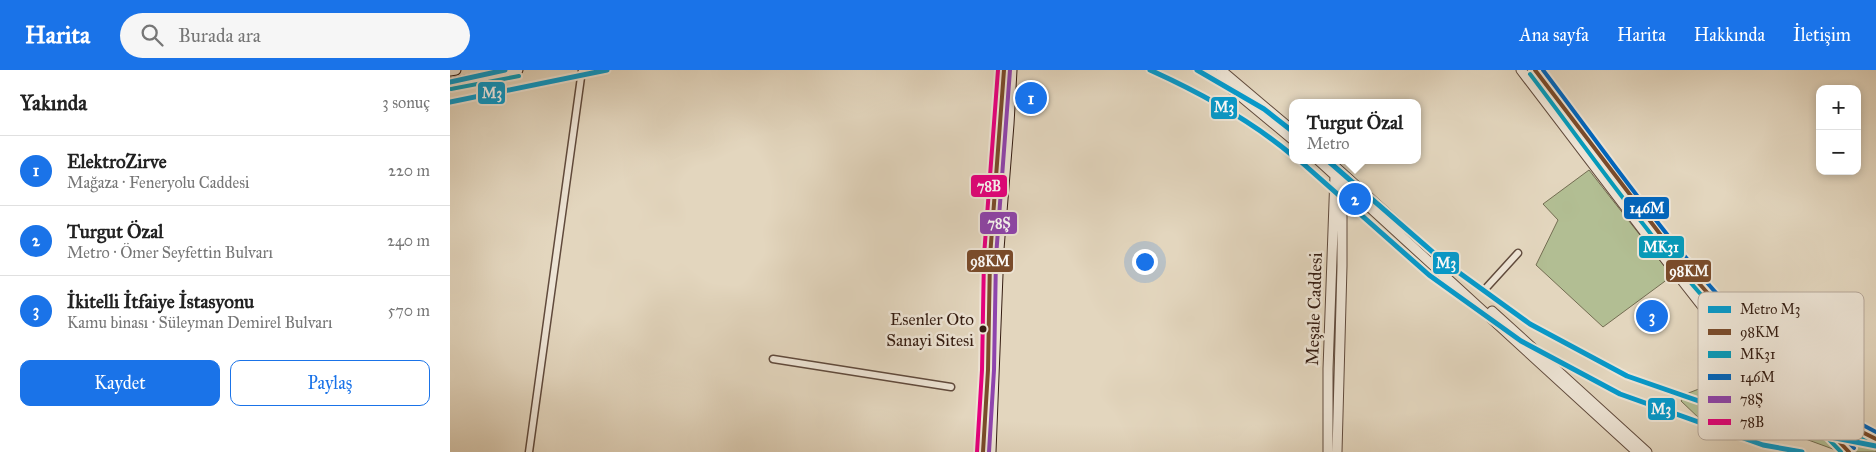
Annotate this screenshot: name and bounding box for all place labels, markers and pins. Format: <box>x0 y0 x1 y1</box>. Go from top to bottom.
pin: 1 <box>1015 79 1047 117</box>
pin: 2 <box>1339 180 1371 218</box>
pin: 3 <box>1636 297 1668 335</box>
place label: Esenler Oto Sanayi Sitesi <box>886 309 974 351</box>
marker: Esenler Oto Sanayi Sitesi <box>978 324 988 334</box>

